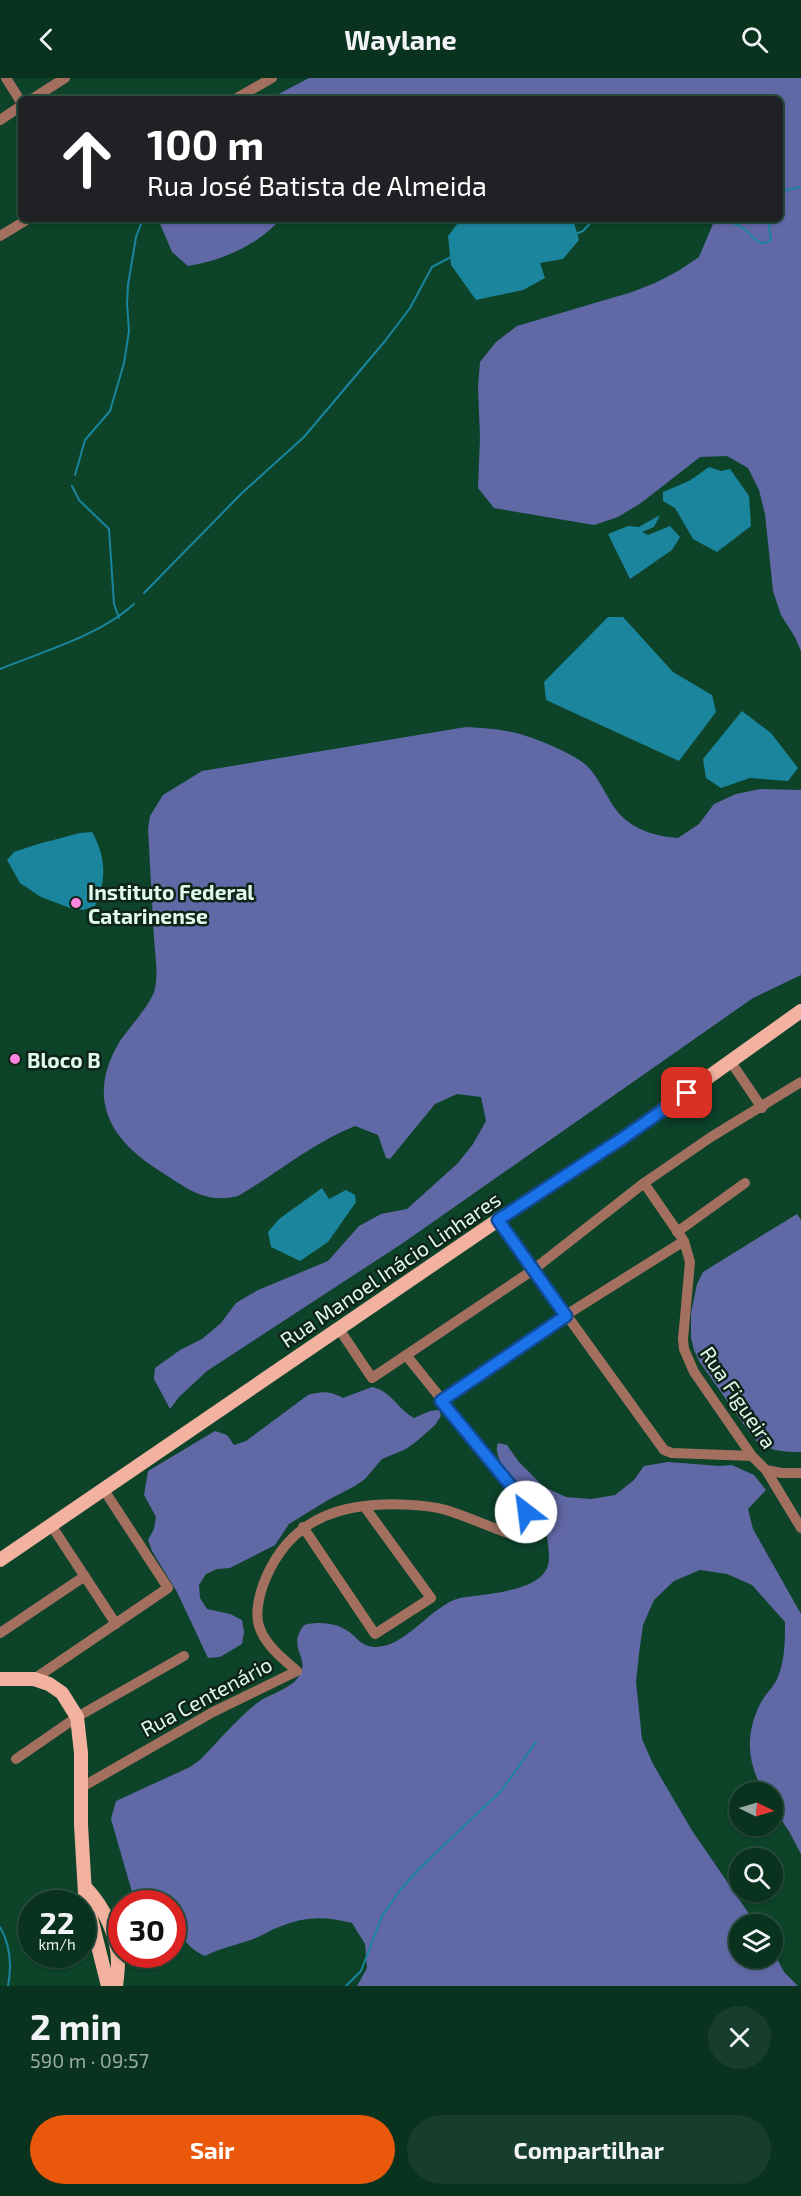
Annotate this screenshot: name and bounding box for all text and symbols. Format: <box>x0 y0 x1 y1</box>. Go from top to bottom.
icon: back <box>30 23 63 56</box>
text: Waylane <box>344 23 457 55</box>
icon: search <box>738 23 771 56</box>
text: 100 m <box>147 118 264 168</box>
icon: ahead <box>48 120 126 198</box>
text: Rua José Batista de Almeida <box>147 169 487 201</box>
place label: Instituto Federal Catarinense <box>88 879 254 928</box>
marker: Instituto Federal Catarinense <box>69 896 83 910</box>
place label: Bloco B <box>27 1047 101 1072</box>
marker: Bloco B <box>8 1052 22 1066</box>
pin <box>661 1067 712 1118</box>
icon: arrive <box>670 1076 703 1109</box>
street label: Rua Manoel Inácio Linhares <box>275 1186 505 1352</box>
street label: Rua Figueira <box>696 1341 782 1453</box>
position arrow <box>494 1480 558 1544</box>
street label: Rua Centenário <box>136 1651 276 1741</box>
north arrow <box>729 1782 783 1836</box>
map controls <box>729 1782 783 1968</box>
button: search <box>729 1848 783 1902</box>
speed limit sign: 30 <box>108 1890 186 1968</box>
text: 22 <box>40 1904 74 1940</box>
button: layers <box>729 1914 783 1968</box>
text: km/h <box>38 1935 76 1953</box>
text: 2 min <box>30 2004 122 2047</box>
button: close <box>708 2006 771 2069</box>
text: 590 m · 09:57 <box>30 2048 149 2072</box>
button: Sair <box>30 2115 395 2184</box>
button: Compartilhar <box>407 2115 771 2184</box>

